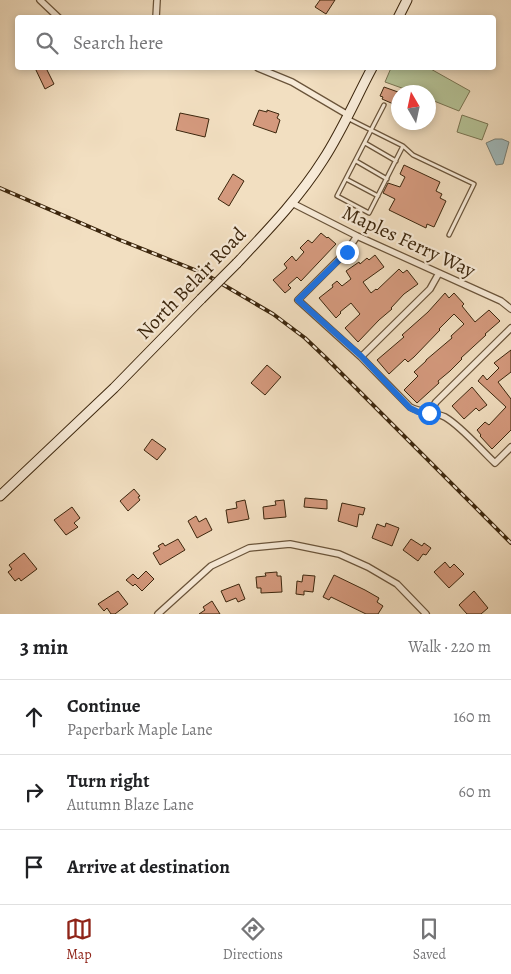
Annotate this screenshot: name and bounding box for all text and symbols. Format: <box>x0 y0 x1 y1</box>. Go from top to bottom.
search box <box>15 15 496 70</box>
icon: search <box>33 29 61 57</box>
text: Search here <box>73 30 163 56</box>
north arrow <box>391 85 436 130</box>
street label: Maples Ferry Way <box>338 199 481 285</box>
street label: North Belair Road <box>131 221 252 345</box>
route end <box>336 241 359 264</box>
route start <box>418 402 441 425</box>
text: 3 min <box>20 633 68 661</box>
text: Walk · 220 m <box>408 636 491 658</box>
text: Continue <box>67 693 141 719</box>
icon: ahead <box>20 703 48 731</box>
text: 160 m <box>453 706 491 728</box>
text: Paperbark Maple Lane <box>67 719 213 741</box>
text: Turn right <box>67 768 149 794</box>
icon: right <box>20 778 48 806</box>
text: 60 m <box>459 781 491 803</box>
text: Autumn Blaze Lane <box>67 794 194 816</box>
icon: arrive <box>20 853 48 881</box>
text: Arrive at destination <box>67 854 230 880</box>
tab: Map <box>65 915 93 964</box>
tab: Directions <box>223 915 283 964</box>
tab: Saved <box>413 915 446 964</box>

